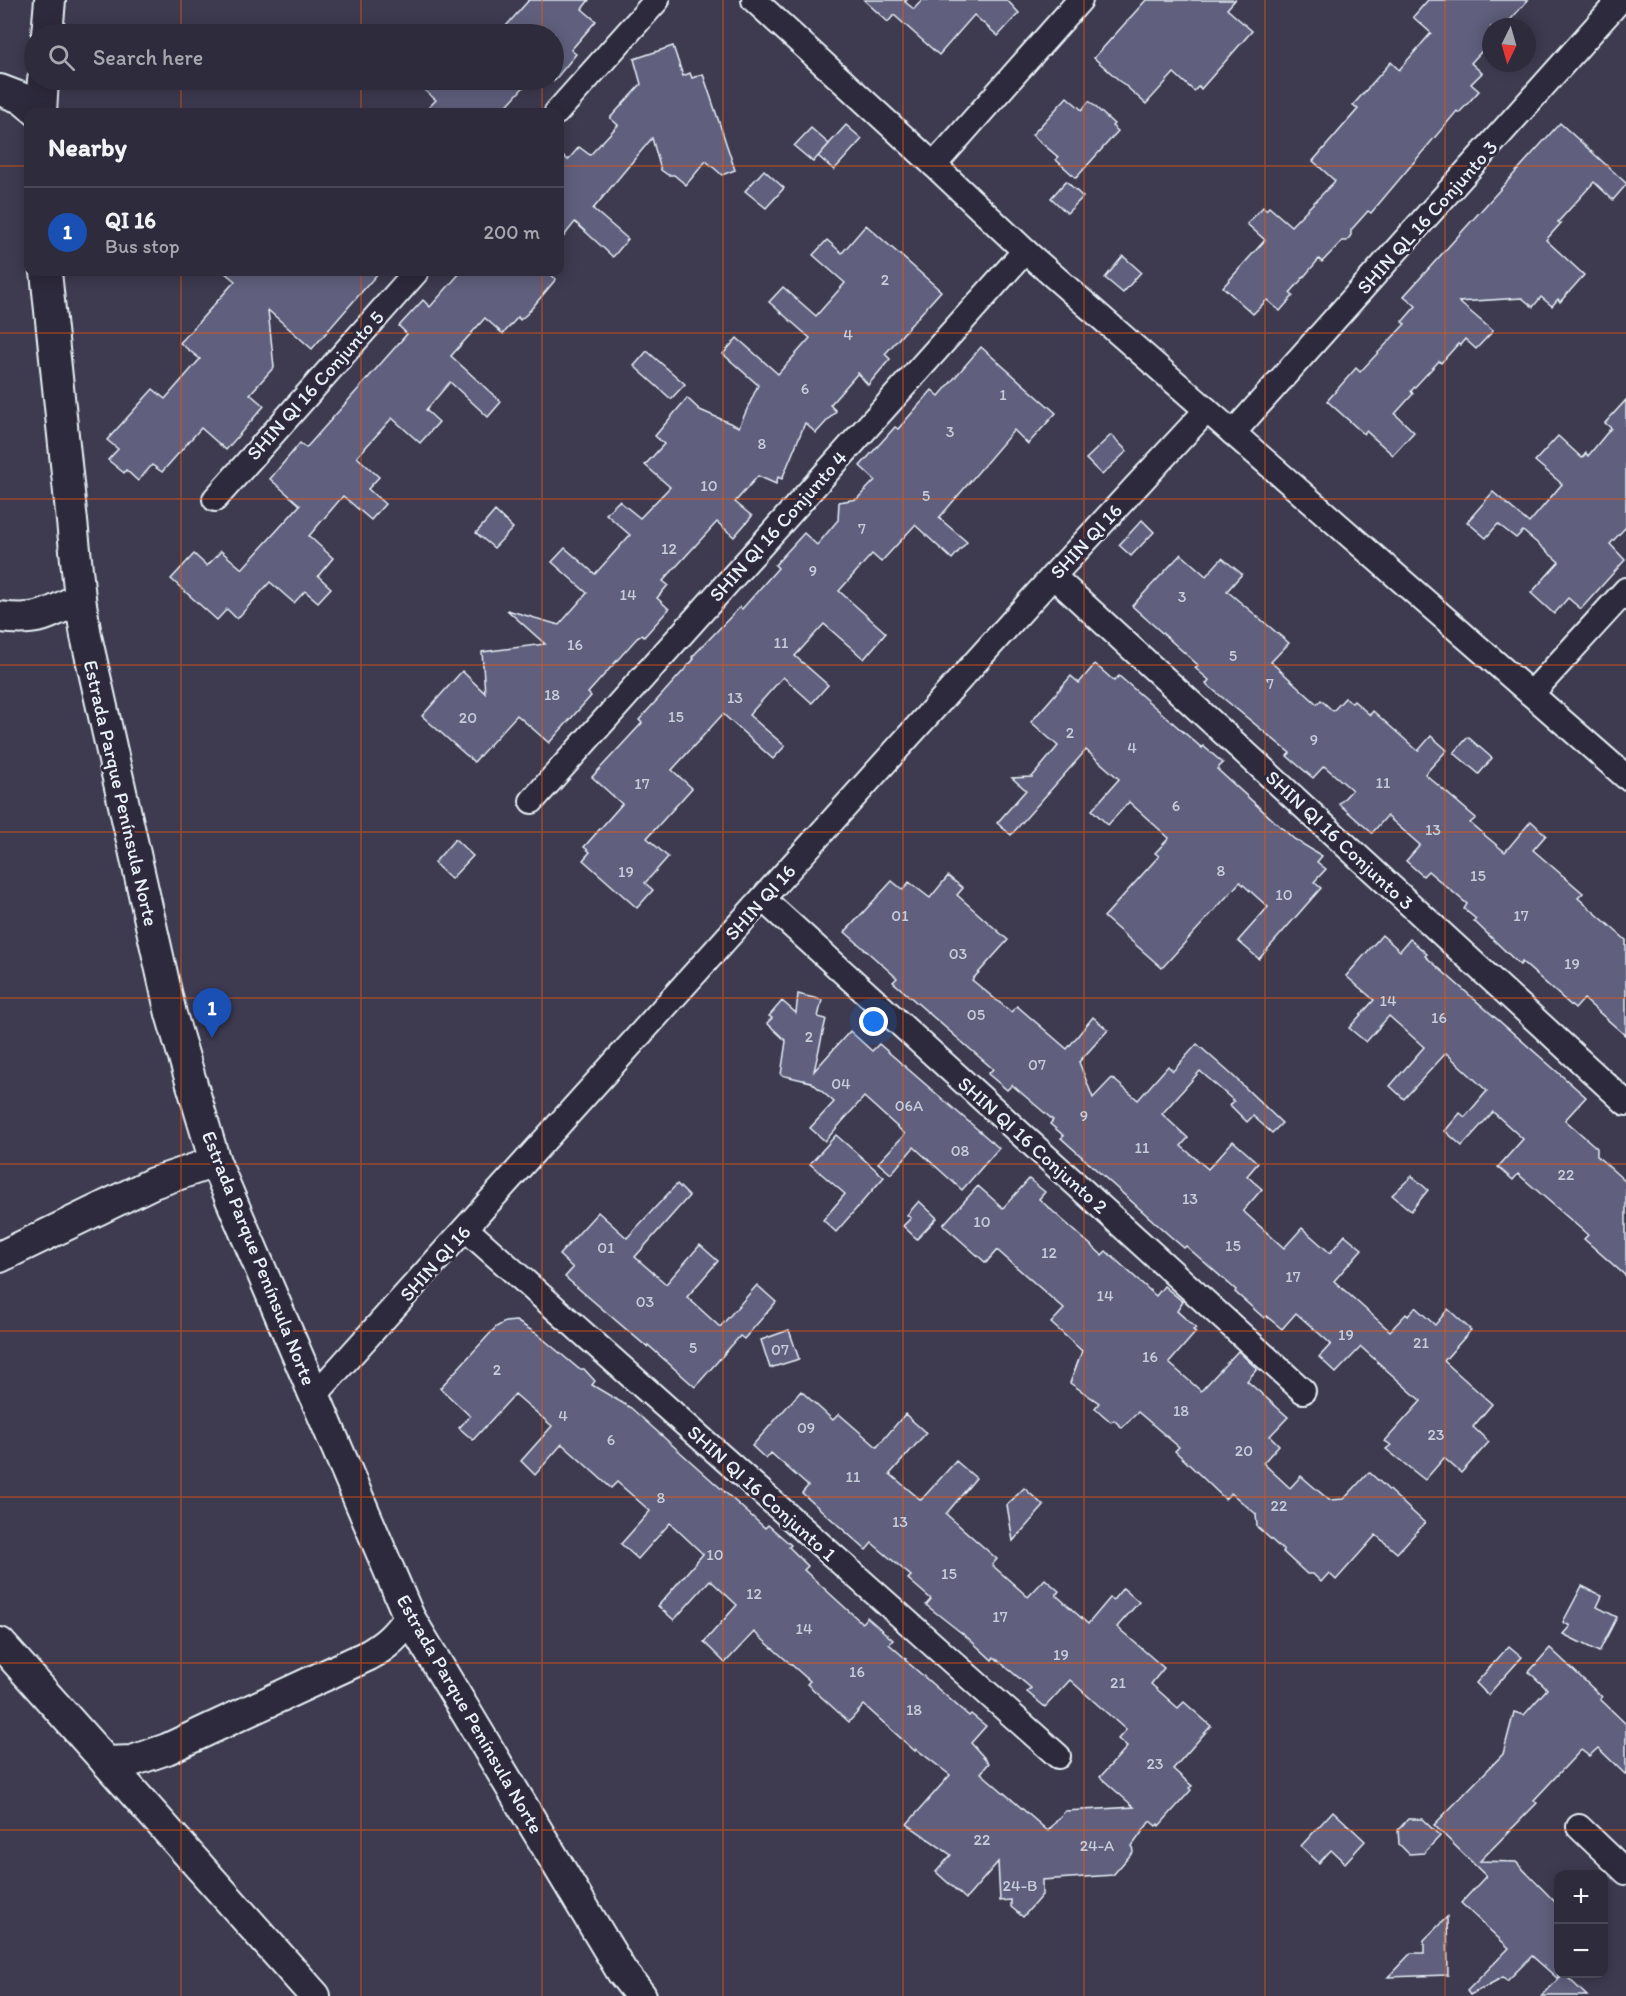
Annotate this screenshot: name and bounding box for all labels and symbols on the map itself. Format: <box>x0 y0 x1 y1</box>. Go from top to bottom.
north arrow <box>1482 18 1536 72</box>
street label: SHIN QL 16 Conjunto 3 <box>1352 135 1502 299</box>
house number: 2 <box>881 270 890 289</box>
street label: SHIN QI 16 Conjunto 5 <box>241 305 389 465</box>
house number: 4 <box>843 325 853 344</box>
house number: 6 <box>801 379 809 398</box>
house number: 1 <box>999 385 1007 404</box>
house number: 3 <box>946 422 955 441</box>
house number: 8 <box>758 434 767 453</box>
street label: SHIN QI 16 Conjunto 4 <box>704 446 852 606</box>
house number: 10 <box>700 476 718 495</box>
house number: 5 <box>922 486 930 505</box>
street label: SHIN QI 16 <box>1045 498 1127 584</box>
house number: 7 <box>858 519 866 538</box>
house number: 12 <box>661 539 678 558</box>
house number: 9 <box>809 561 817 580</box>
house number: 14 <box>619 585 637 604</box>
house number: 3 <box>1178 587 1187 606</box>
house number: 11 <box>774 633 789 652</box>
house number: 16 <box>567 635 583 654</box>
house number: 5 <box>1229 646 1237 665</box>
street label: Estrada Parque Península Norte <box>79 658 163 928</box>
house number: 7 <box>1266 674 1274 693</box>
house number: 18 <box>544 685 560 704</box>
house number: 13 <box>727 688 743 707</box>
house number: 15 <box>668 707 684 726</box>
house number: 20 <box>459 708 477 727</box>
house number: 2 <box>1066 723 1075 742</box>
house number: 9 <box>1310 730 1318 749</box>
house number: 4 <box>1127 738 1137 757</box>
street label: SHIN QI 16 Conjunto 3 <box>1261 765 1419 915</box>
house number: 11 <box>1376 773 1391 792</box>
house number: 17 <box>634 774 650 793</box>
house number: 6 <box>1172 796 1180 815</box>
house number: 13 <box>1425 820 1441 839</box>
street label: SHIN QI 16 <box>719 859 801 945</box>
house number: 8 <box>1217 861 1226 880</box>
house number: 19 <box>618 862 634 881</box>
house number: 15 <box>1470 866 1486 885</box>
house number: 10 <box>1275 885 1293 904</box>
house number: 01 <box>891 906 909 925</box>
house number: 17 <box>1513 906 1529 925</box>
house number: 03 <box>949 944 968 963</box>
house number: 19 <box>1564 954 1580 973</box>
pin: 1 <box>192 988 232 1038</box>
house number: 14 <box>1379 991 1397 1010</box>
house number: 05 <box>967 1005 985 1024</box>
your location <box>859 1007 888 1036</box>
house number: 16 <box>1431 1008 1447 1027</box>
house number: 2 <box>805 1027 814 1046</box>
house number: 07 <box>1028 1055 1046 1074</box>
street label: SHIN QI 16 Conjunto 2 <box>953 1071 1113 1219</box>
house number: 04 <box>831 1074 851 1093</box>
house number: 06A <box>895 1096 923 1115</box>
house number: 9 <box>1080 1106 1088 1125</box>
street label: Estrada Parque Península Norte <box>197 1127 321 1389</box>
house number: 11 <box>1135 1138 1150 1157</box>
house number: 08 <box>951 1141 970 1160</box>
house number: 22 <box>1558 1165 1575 1184</box>
house number: 13 <box>1182 1189 1198 1208</box>
house number: 10 <box>973 1212 991 1231</box>
street label: SHIN QI 16 <box>394 1220 476 1306</box>
house number: 15 <box>1225 1236 1241 1255</box>
house number: 01 <box>597 1238 615 1257</box>
house number: 12 <box>1041 1243 1058 1262</box>
house number: 17 <box>1285 1267 1301 1286</box>
house number: 14 <box>1096 1286 1114 1305</box>
house number: 03 <box>636 1292 655 1311</box>
house number: 19 <box>1338 1325 1354 1344</box>
house number: 21 <box>1413 1333 1429 1352</box>
house number: 5 <box>689 1338 697 1357</box>
house number: 07 <box>771 1340 789 1359</box>
house number: 16 <box>1142 1347 1158 1366</box>
house number: 2 <box>493 1360 502 1379</box>
house number: 18 <box>1173 1401 1189 1420</box>
house number: 4 <box>558 1406 568 1425</box>
house number: 09 <box>797 1418 815 1437</box>
street label: SHIN QI 16 Conjunto 1 <box>683 1420 841 1566</box>
house number: 23 <box>1427 1425 1445 1444</box>
house number: 6 <box>607 1430 615 1449</box>
house number: 20 <box>1235 1441 1253 1460</box>
house number: 11 <box>846 1467 861 1486</box>
house number: 8 <box>657 1488 666 1507</box>
house number: 22 <box>1271 1496 1288 1515</box>
house number: 13 <box>892 1512 908 1531</box>
house number: 10 <box>706 1545 724 1564</box>
house number: 15 <box>941 1564 957 1583</box>
house number: 12 <box>746 1584 763 1603</box>
street label: Estrada Parque Península Norte <box>392 1590 548 1838</box>
house number: 17 <box>992 1607 1008 1626</box>
house number: 14 <box>795 1619 813 1638</box>
house number: 19 <box>1053 1645 1069 1664</box>
house number: 16 <box>849 1662 865 1681</box>
house number: 21 <box>1110 1673 1126 1692</box>
house number: 18 <box>906 1700 922 1719</box>
house number: 23 <box>1146 1754 1164 1773</box>
house number: 22 <box>974 1830 991 1849</box>
house number: 24-A <box>1080 1836 1114 1855</box>
house number: 24-B <box>1003 1876 1037 1895</box>

